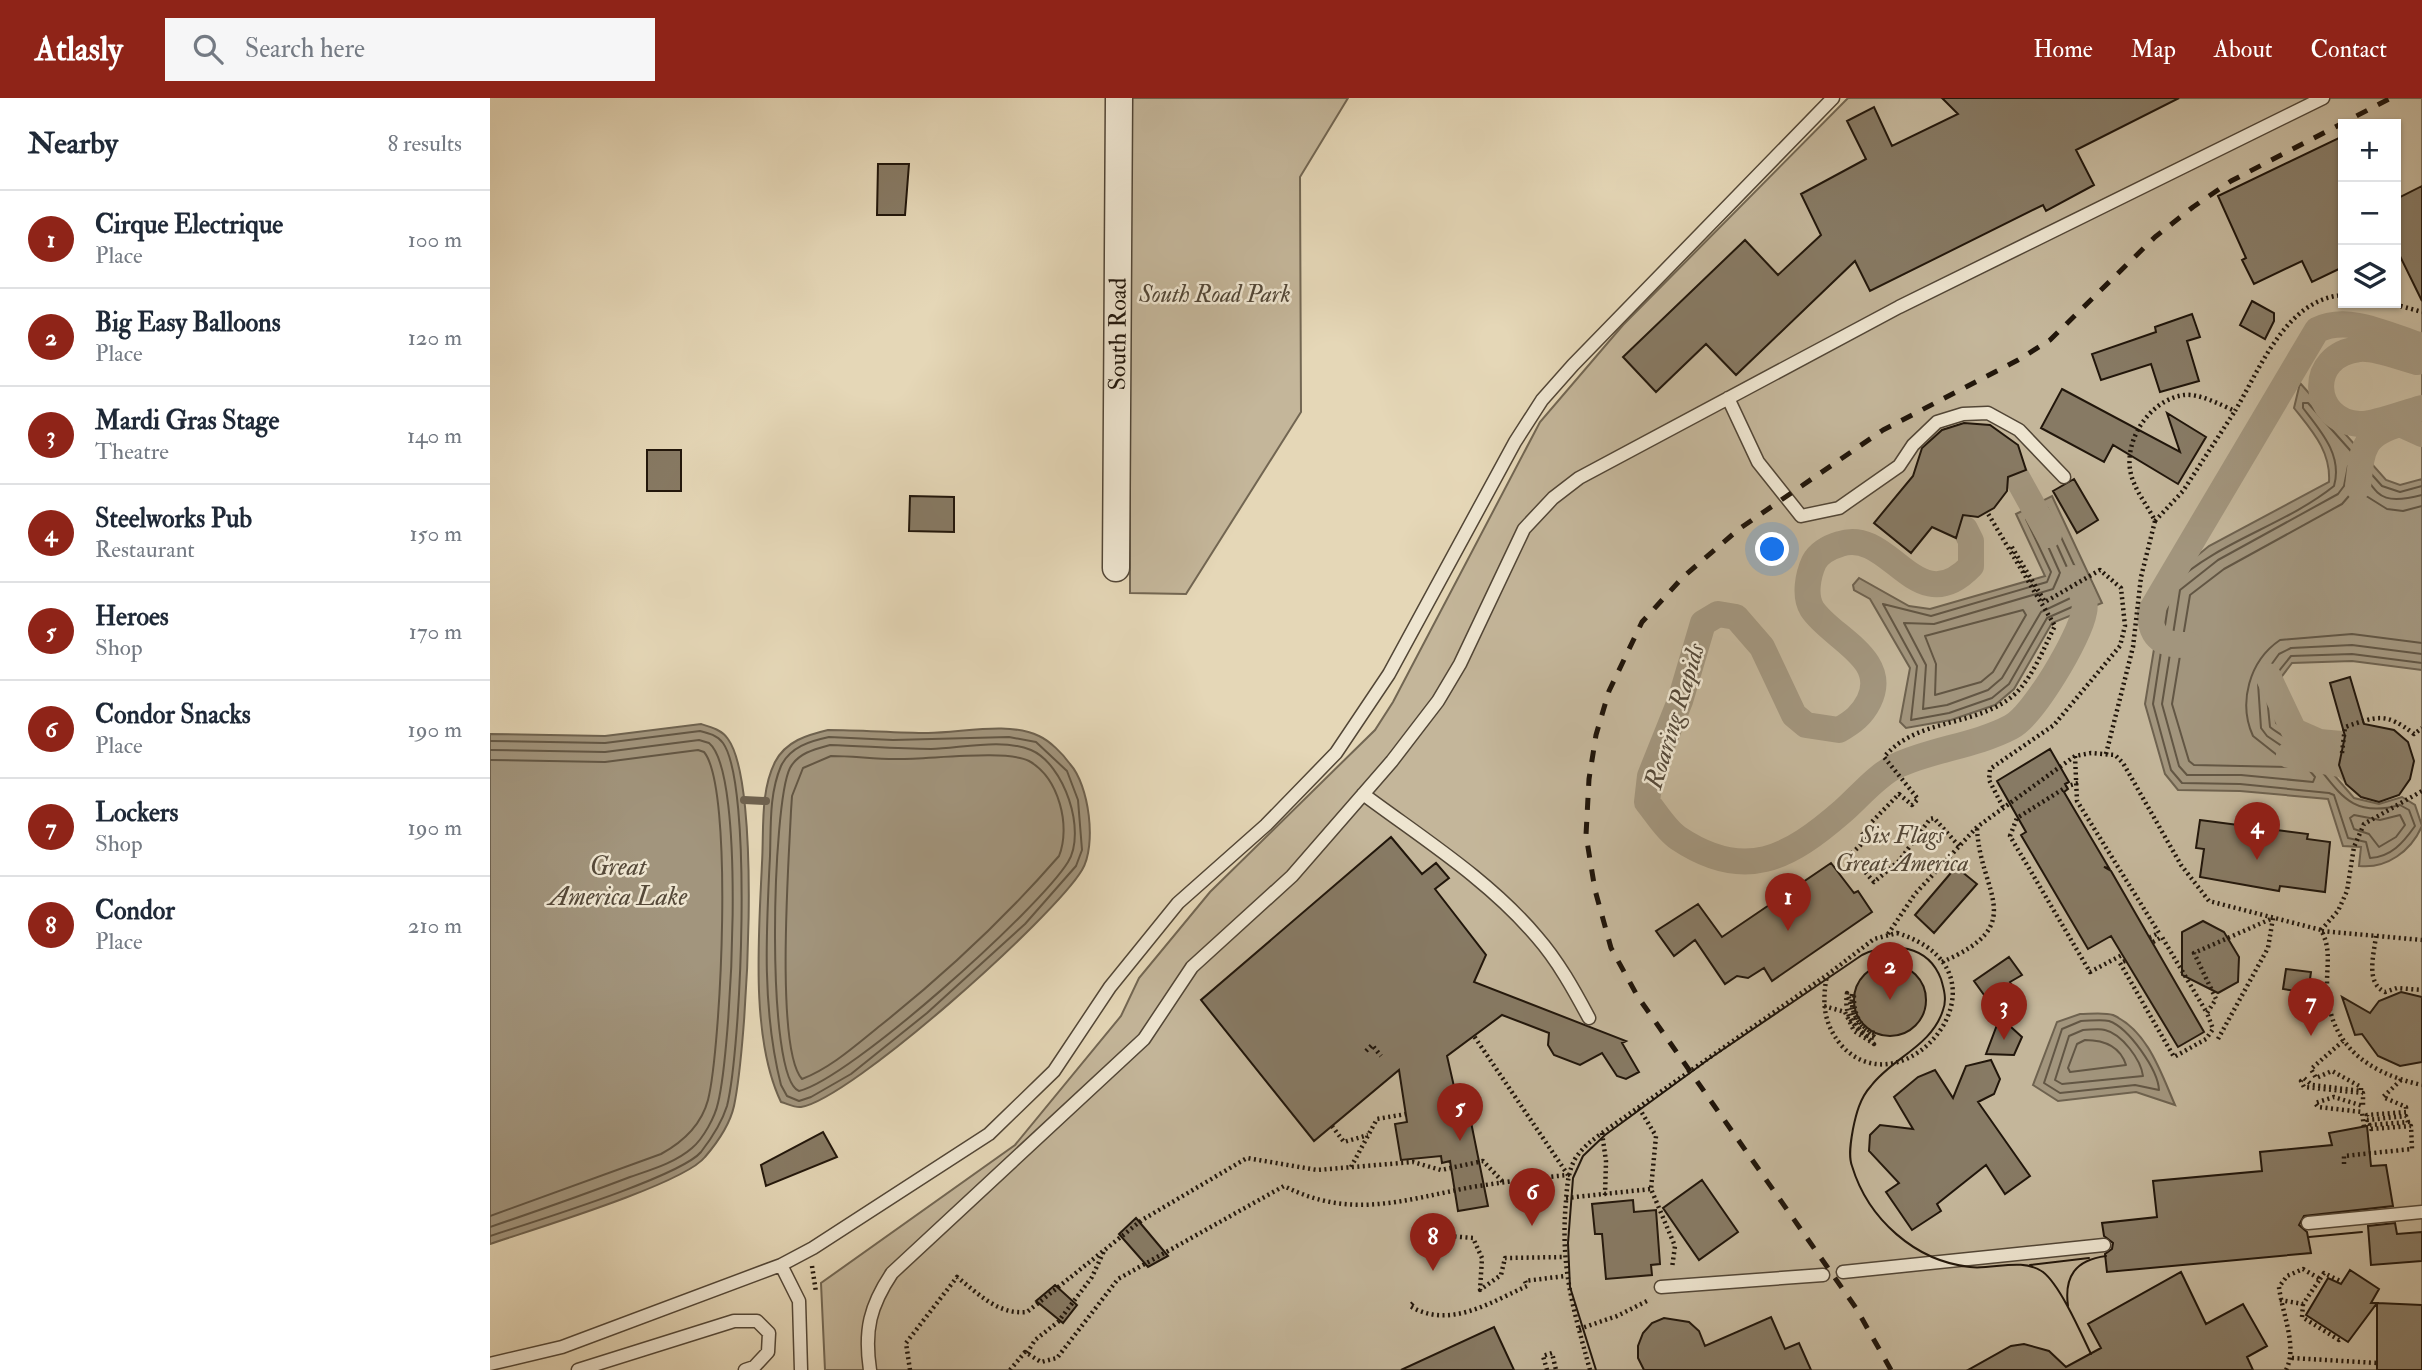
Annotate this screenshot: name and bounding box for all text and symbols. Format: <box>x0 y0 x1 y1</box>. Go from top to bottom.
search box <box>165 18 655 81</box>
text: Atlasly <box>35 29 123 70</box>
icon: search <box>189 30 227 68</box>
text: Search here <box>245 33 365 65</box>
text: Home <box>2033 34 2093 65</box>
text: Map <box>2131 34 2176 65</box>
text: About <box>2214 34 2273 65</box>
text: Contact <box>2311 34 2387 65</box>
map controls <box>2338 119 2401 308</box>
button: + <box>2338 119 2401 182</box>
text: Nearby <box>28 125 118 162</box>
text: 8 results <box>387 129 462 158</box>
button: − <box>2338 182 2401 245</box>
text: Cirque Electrique <box>95 209 283 241</box>
text: 1 <box>47 225 55 254</box>
text: 100 m <box>408 225 462 254</box>
text: Place <box>95 241 143 270</box>
button: layers <box>2338 245 2401 308</box>
street label: South Road <box>1102 277 1134 391</box>
park label: South Road Park <box>1138 279 1291 310</box>
text: Big Easy Balloons <box>95 307 281 339</box>
text: 2 <box>45 323 57 352</box>
text: 120 m <box>408 323 462 352</box>
text: Place <box>95 339 143 368</box>
text: Mardi Gras Stage <box>95 405 279 437</box>
text: 3 <box>47 421 55 450</box>
text: 140 m <box>407 421 462 450</box>
text: Theatre <box>95 437 169 466</box>
text: Steelworks Pub <box>95 503 252 535</box>
text: 4 <box>45 519 57 548</box>
text: 150 m <box>409 519 462 548</box>
your location <box>1755 532 1789 566</box>
text: Restaurant <box>95 535 195 564</box>
text: Heroes <box>95 601 169 633</box>
text: 5 <box>46 617 56 646</box>
text: 170 m <box>409 617 462 646</box>
text: Shop <box>95 633 143 662</box>
water label: Roaring Rapids <box>1637 639 1713 794</box>
text: Condor Snacks <box>95 699 251 731</box>
text: 6 <box>45 715 57 744</box>
text: 190 m <box>408 715 462 744</box>
text: Place <box>95 731 143 760</box>
text: Lockers <box>95 797 178 829</box>
pin: 4 <box>2234 802 2280 860</box>
text: 7 <box>46 813 56 842</box>
text: 190 m <box>408 813 462 842</box>
park label: Six Flags Great America <box>1835 820 1969 879</box>
text: Shop <box>95 829 143 858</box>
water label: Great America Lake <box>546 851 688 913</box>
pin: 1 <box>1765 873 1811 931</box>
text: Condor <box>95 895 175 927</box>
text: 8 <box>46 911 56 940</box>
text: 210 m <box>408 911 462 940</box>
text: Place <box>95 927 143 956</box>
pin: 2 <box>1867 942 1913 1000</box>
pin: 7 <box>2288 978 2334 1036</box>
pin: 3 <box>1981 982 2027 1040</box>
pin: 5 <box>1437 1083 1483 1141</box>
pin: 6 <box>1509 1168 1555 1226</box>
pin: 8 <box>1410 1213 1456 1271</box>

